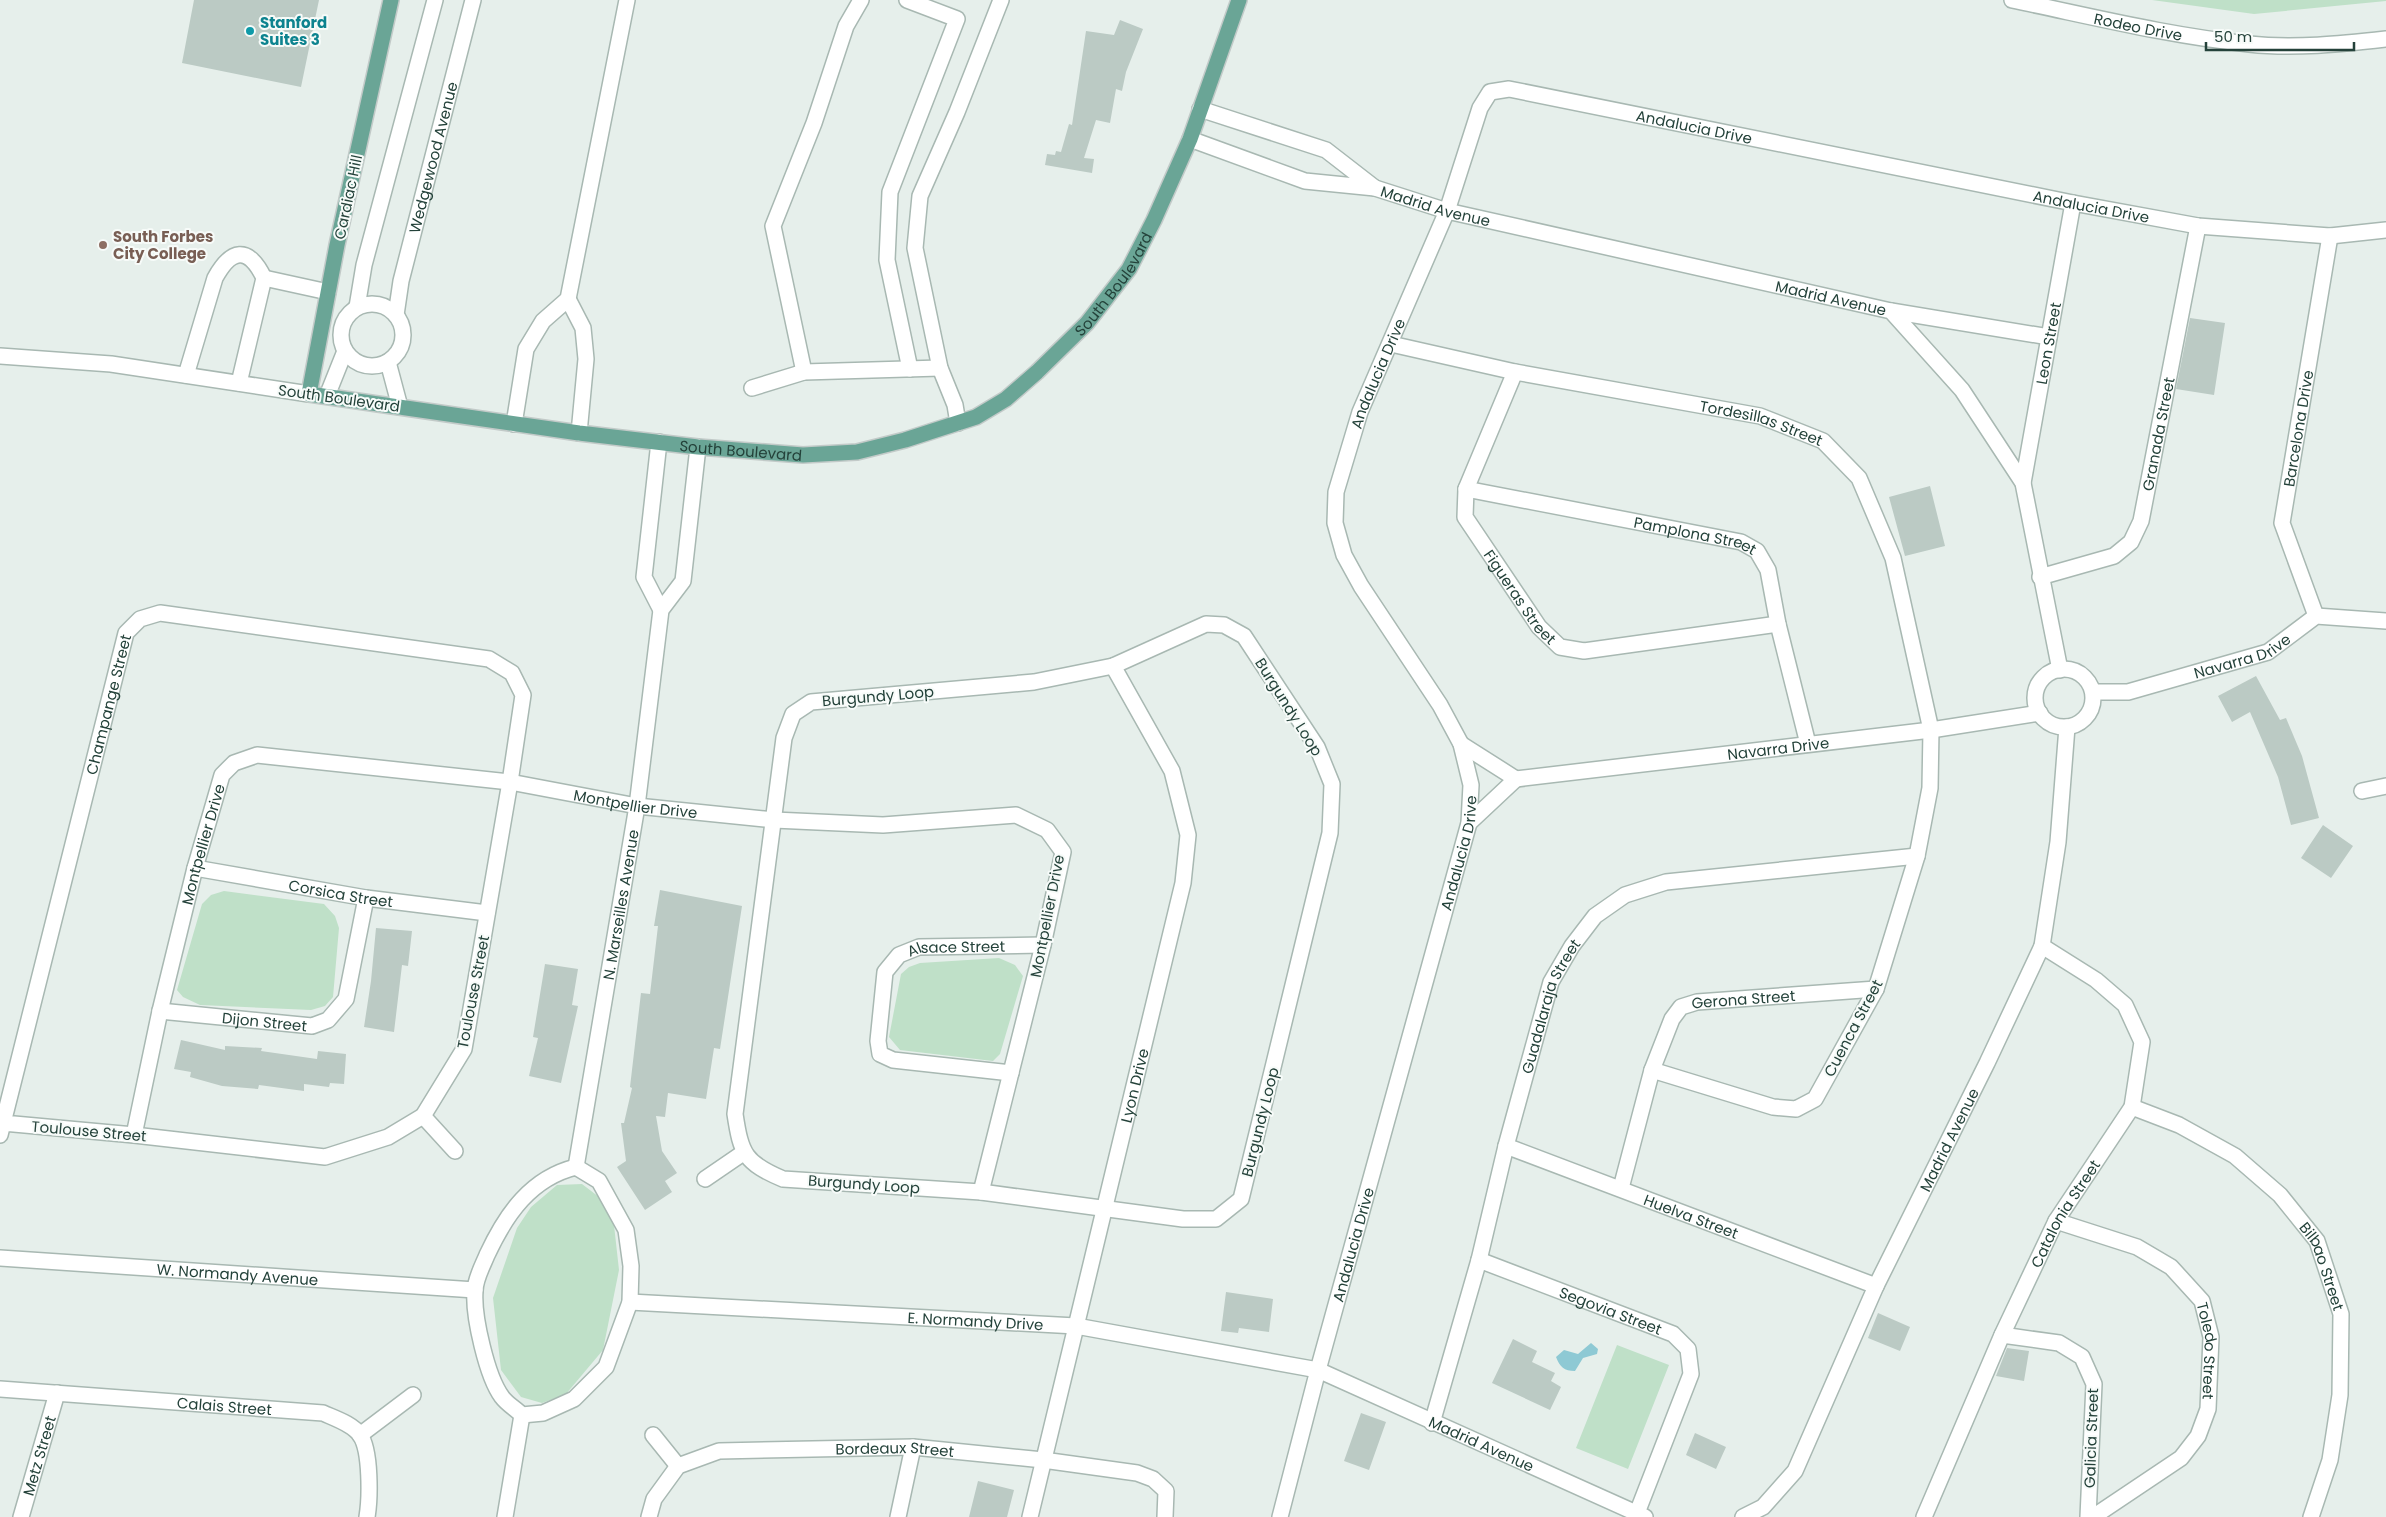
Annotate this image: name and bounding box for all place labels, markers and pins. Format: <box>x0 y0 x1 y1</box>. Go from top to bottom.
place label: Stanford Suites 3 <box>260 12 327 50</box>
marker: Stanford Suites 3 <box>244 25 256 37</box>
place label: South Forbes City College <box>113 226 213 264</box>
marker: South Forbes City College <box>97 239 109 251</box>

